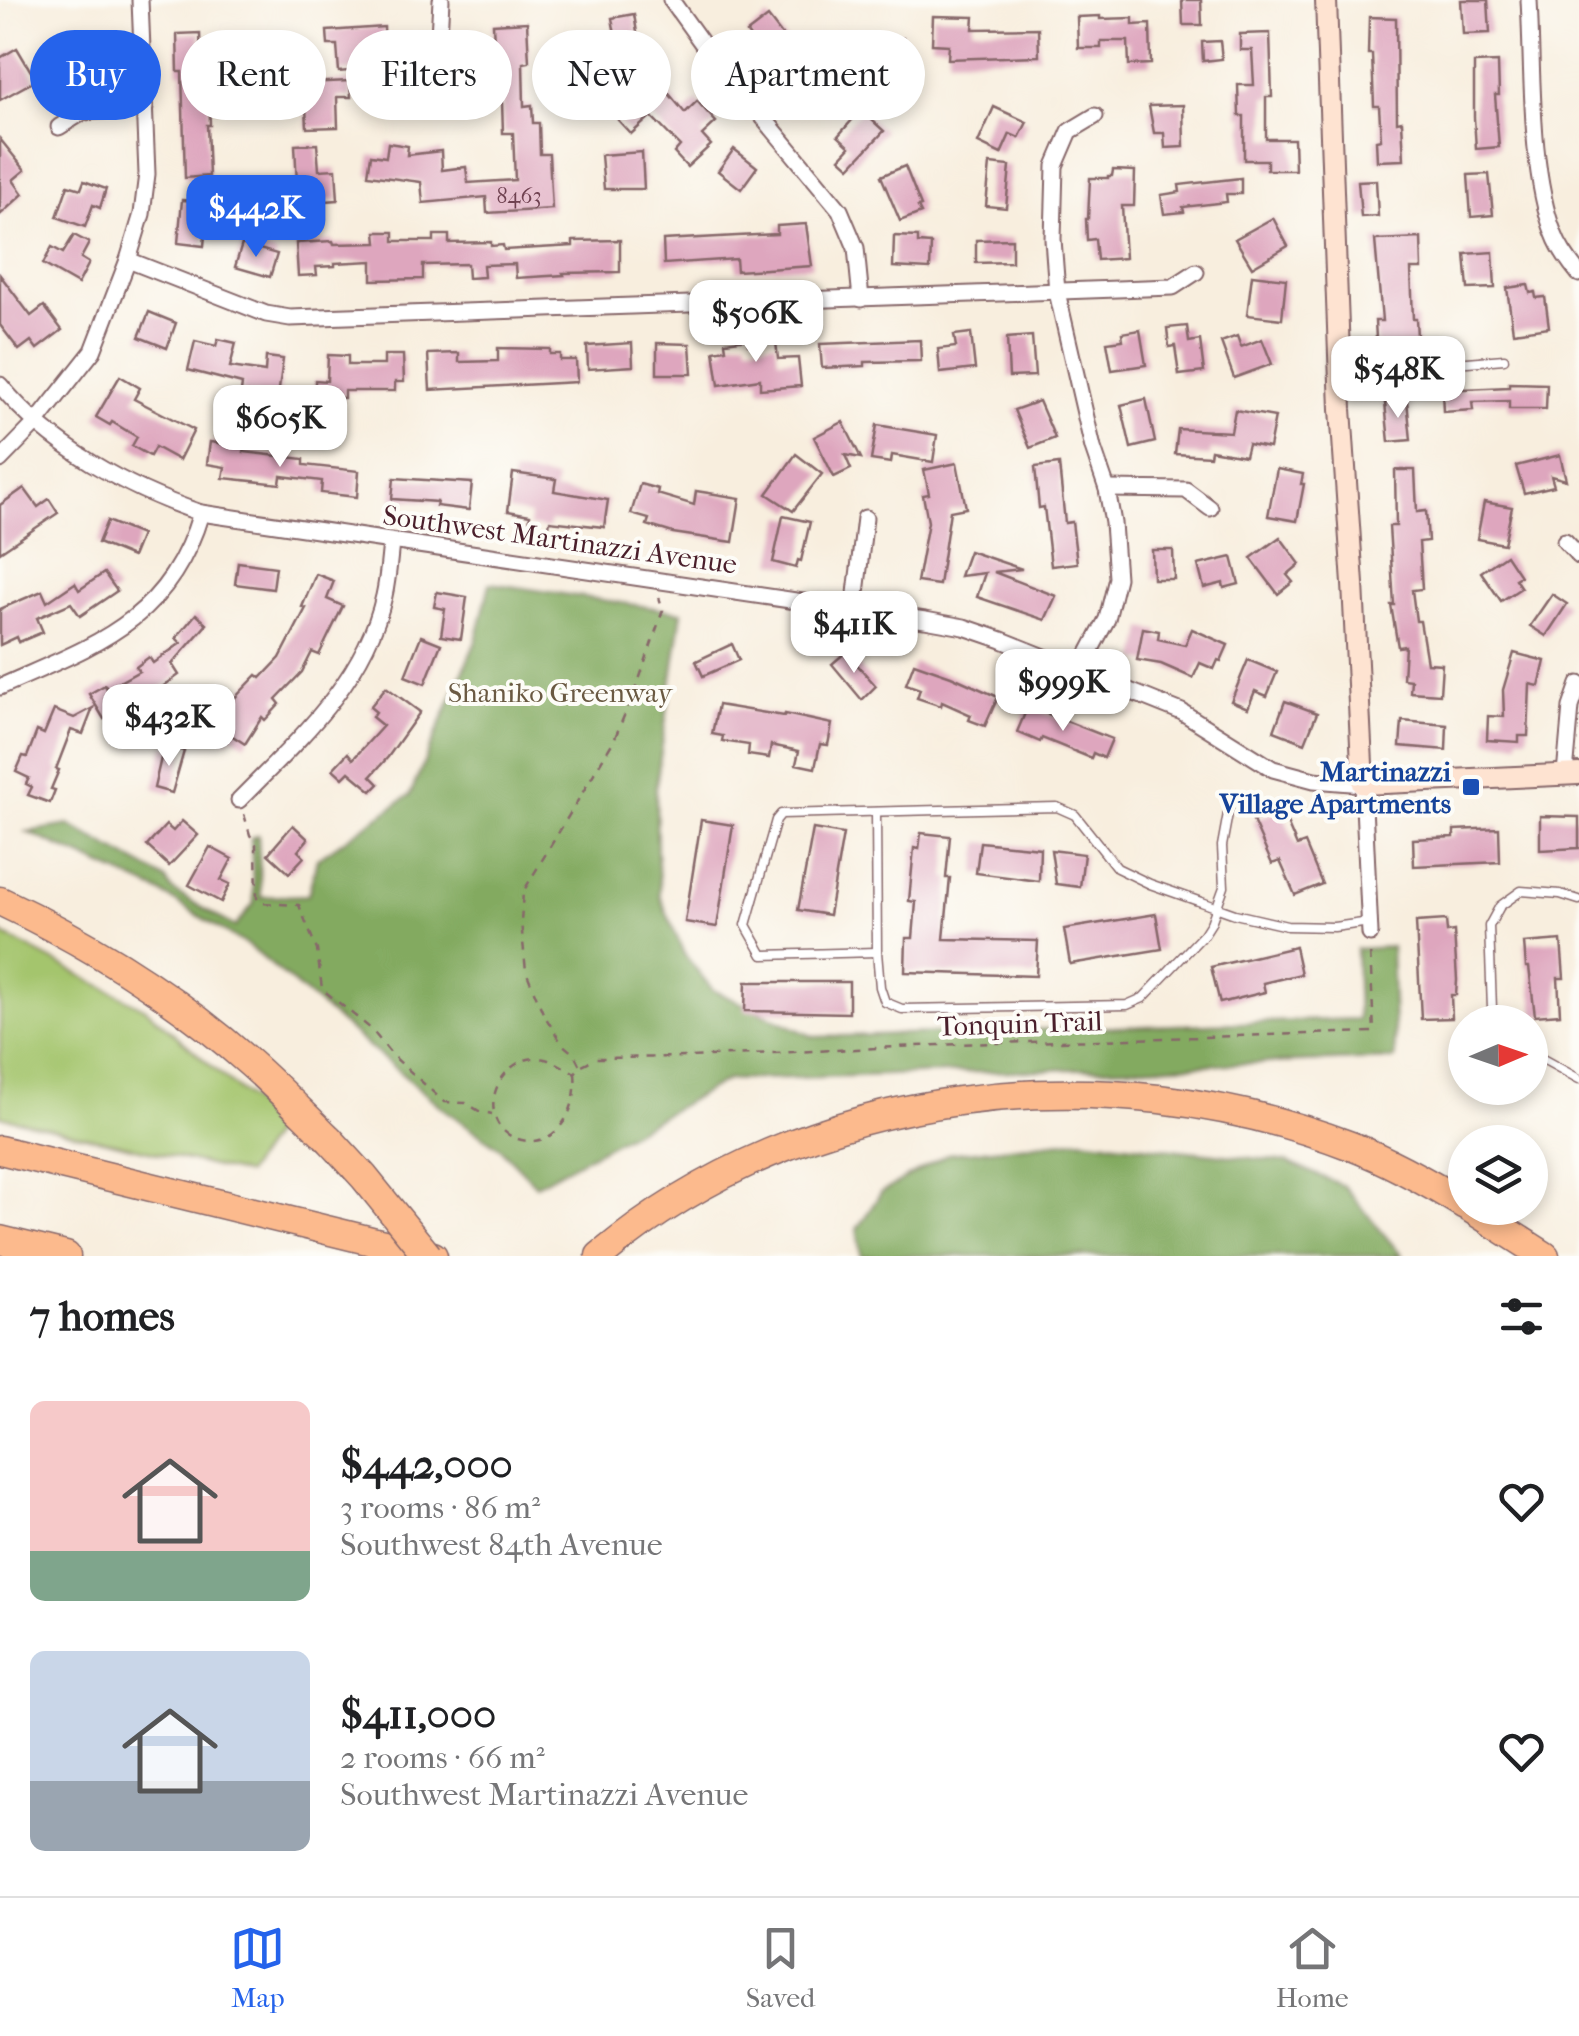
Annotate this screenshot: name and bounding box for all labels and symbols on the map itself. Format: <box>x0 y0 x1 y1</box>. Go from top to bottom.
pin: $442K <box>186 175 326 260</box>
house number: 8463 <box>497 183 541 209</box>
pin: $506K <box>686 280 826 365</box>
pin: $548K <box>1328 336 1468 421</box>
pin: $605K <box>210 385 350 470</box>
street label: Southwest Martinazzi Avenue <box>381 498 739 581</box>
pin: $411K <box>784 591 924 676</box>
pin: $999K <box>993 649 1133 734</box>
park label: Shaniko Greenway <box>448 676 673 709</box>
pin: $432K <box>99 684 239 769</box>
place label: Martinazzi Village Apartments <box>1219 755 1452 820</box>
marker: Martinazzi Village Apartments <box>1460 776 1482 798</box>
street label: Tonquin Trail <box>937 1004 1103 1043</box>
north arrow <box>1448 1005 1548 1105</box>

